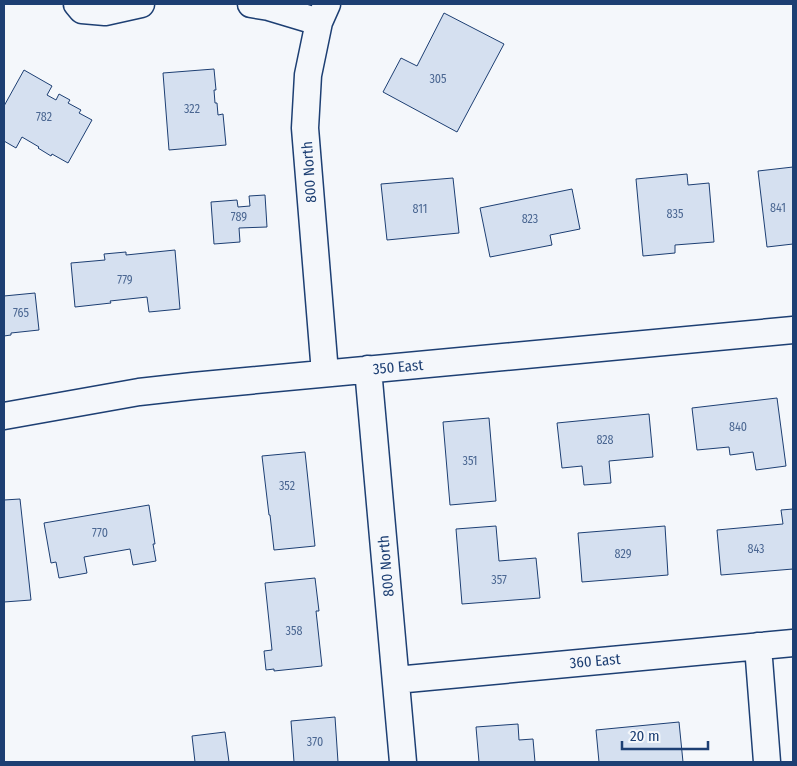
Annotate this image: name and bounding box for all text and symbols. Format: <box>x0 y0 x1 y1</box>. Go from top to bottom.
house number: 305 <box>429 72 447 86</box>
house number: 322 <box>184 102 200 116</box>
house number: 782 <box>36 110 52 124</box>
street label: 800 North <box>298 141 320 203</box>
house number: 841 <box>770 201 786 215</box>
house number: 811 <box>413 202 427 216</box>
house number: 835 <box>667 207 684 221</box>
house number: 789 <box>231 210 247 224</box>
house number: 823 <box>522 212 538 226</box>
house number: 779 <box>117 273 133 287</box>
house number: 765 <box>13 306 29 320</box>
street label: 350 East <box>372 356 424 378</box>
house number: 840 <box>729 420 747 434</box>
house number: 828 <box>596 433 614 447</box>
house number: 351 <box>462 454 478 468</box>
house number: 352 <box>279 479 295 493</box>
house number: 770 <box>92 526 108 540</box>
street label: 800 North <box>374 534 398 598</box>
house number: 843 <box>747 542 765 556</box>
house number: 829 <box>615 547 632 561</box>
house number: 357 <box>491 573 507 587</box>
house number: 358 <box>286 624 302 638</box>
street label: 360 East <box>569 650 621 672</box>
scale bar <box>622 718 708 750</box>
text: 20 m <box>630 727 660 745</box>
house number: 370 <box>307 735 323 749</box>

